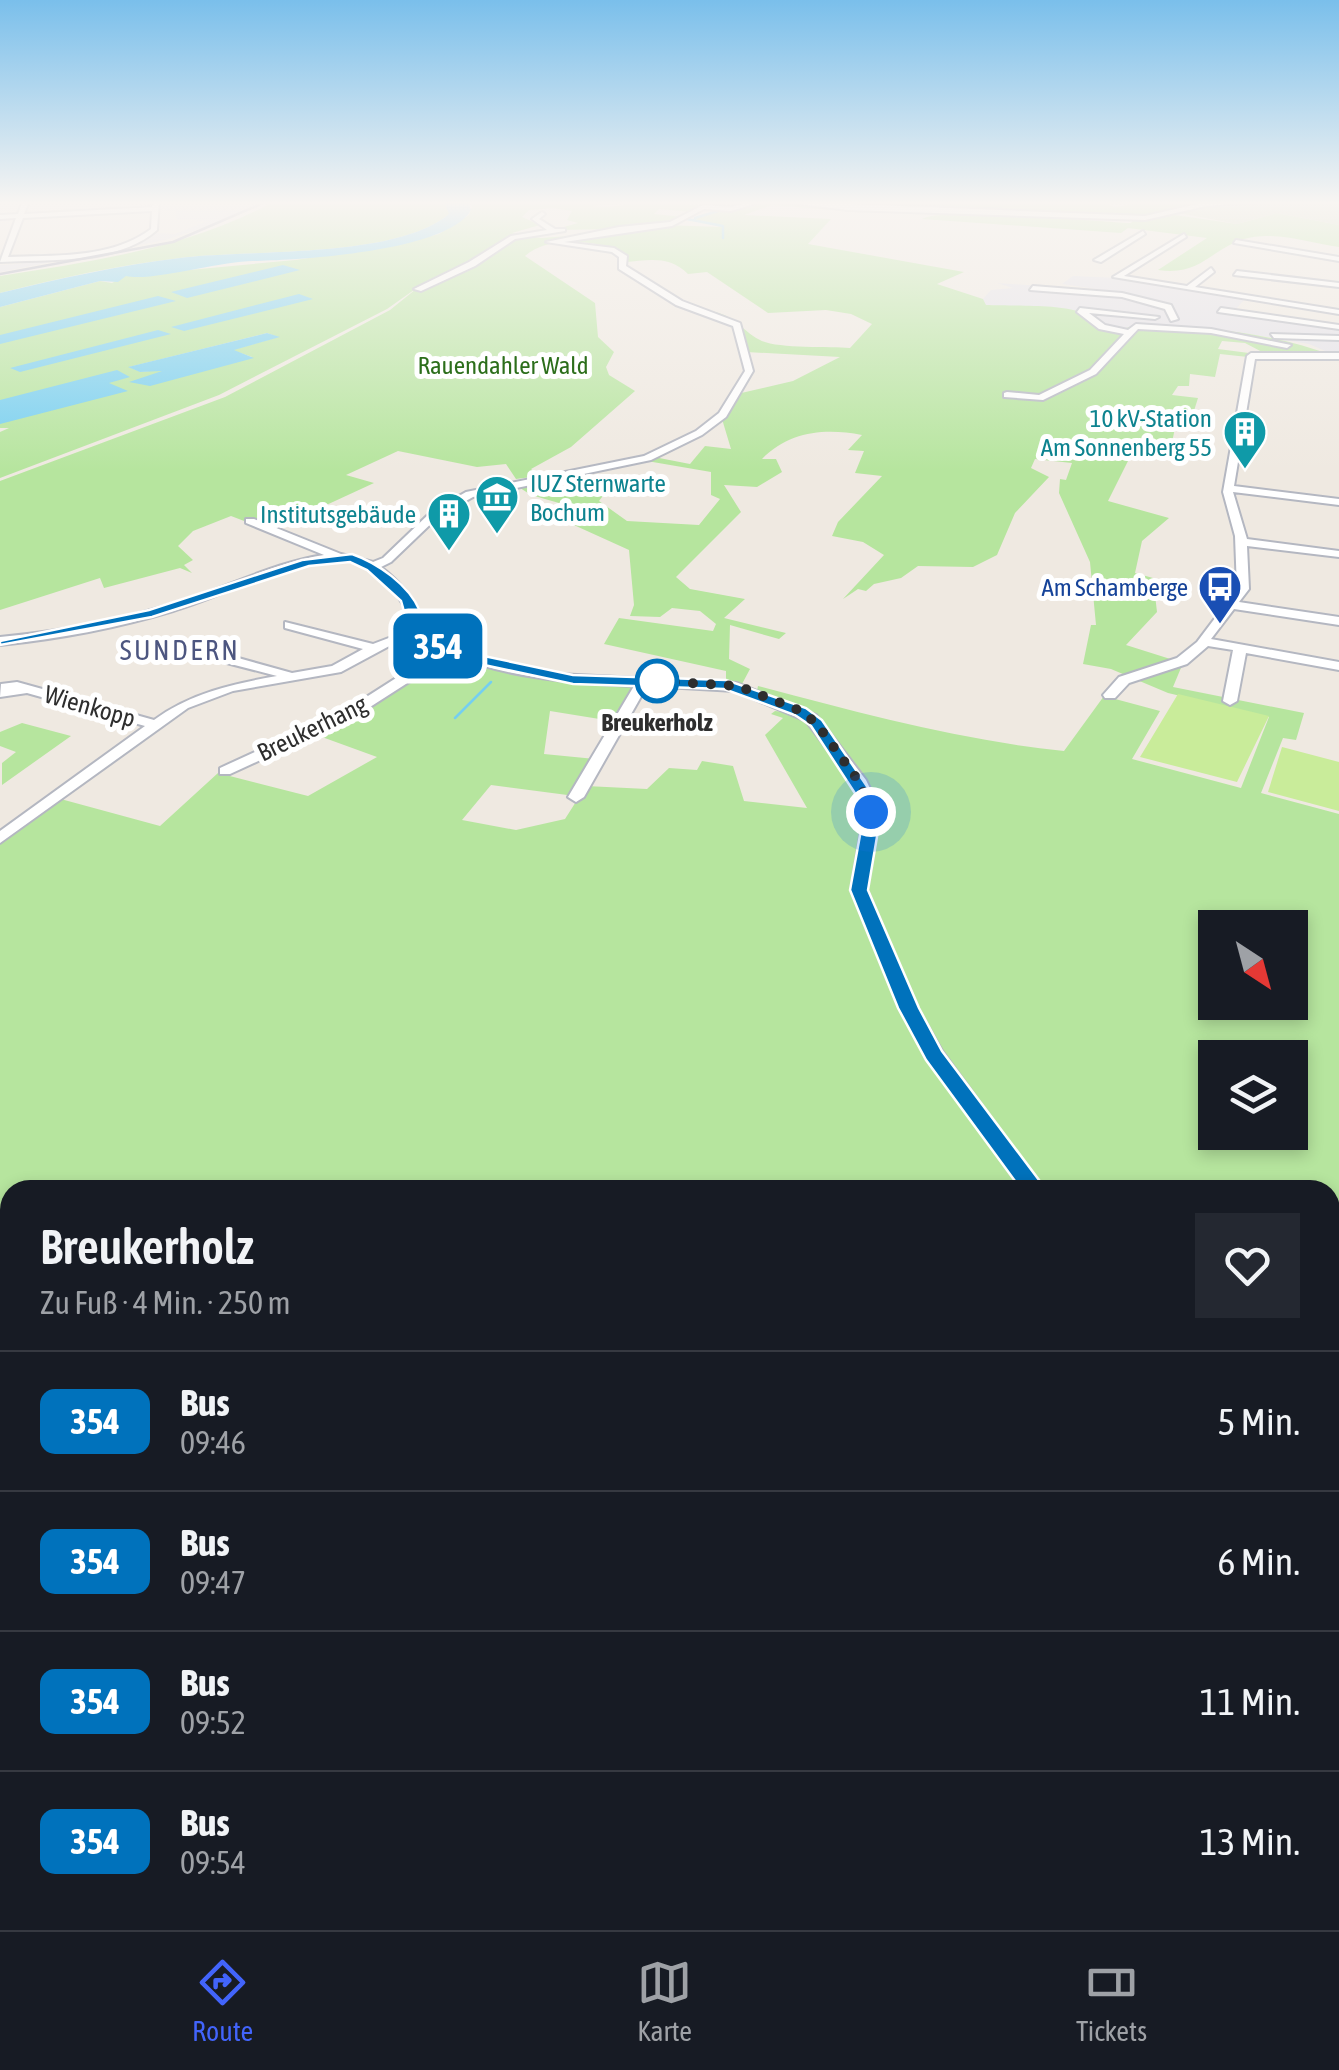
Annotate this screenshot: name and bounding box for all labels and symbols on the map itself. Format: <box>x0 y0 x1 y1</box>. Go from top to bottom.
park label: Rauendahler Wald <box>417 351 589 379</box>
place label: 10 kV-Station Am Sonnenberg 55 <box>1041 404 1212 461</box>
building icon: 10 kV-Station Am Sonnenberg 55 <box>1222 409 1268 470</box>
place label: IUZ Sternwarte Bochum <box>530 469 666 526</box>
museum icon: IUZ Sternwarte Bochum <box>474 474 520 535</box>
building icon: Institutsgebäude <box>426 491 472 552</box>
place label: Institutsgebäude <box>260 500 416 528</box>
bus stop icon: Am Schamberge <box>1197 564 1243 625</box>
place label: Am Schamberge <box>1041 573 1188 601</box>
line badge: 354 <box>380 614 496 678</box>
district label: SUNDERN <box>120 634 240 666</box>
marker: Breukerholz <box>636 660 678 702</box>
street label: Wienkopp <box>41 680 139 732</box>
street label: Breukerhang <box>253 689 372 767</box>
place label: Breukerholz <box>601 708 713 736</box>
your location <box>846 787 896 837</box>
north arrow <box>1198 910 1308 1020</box>

